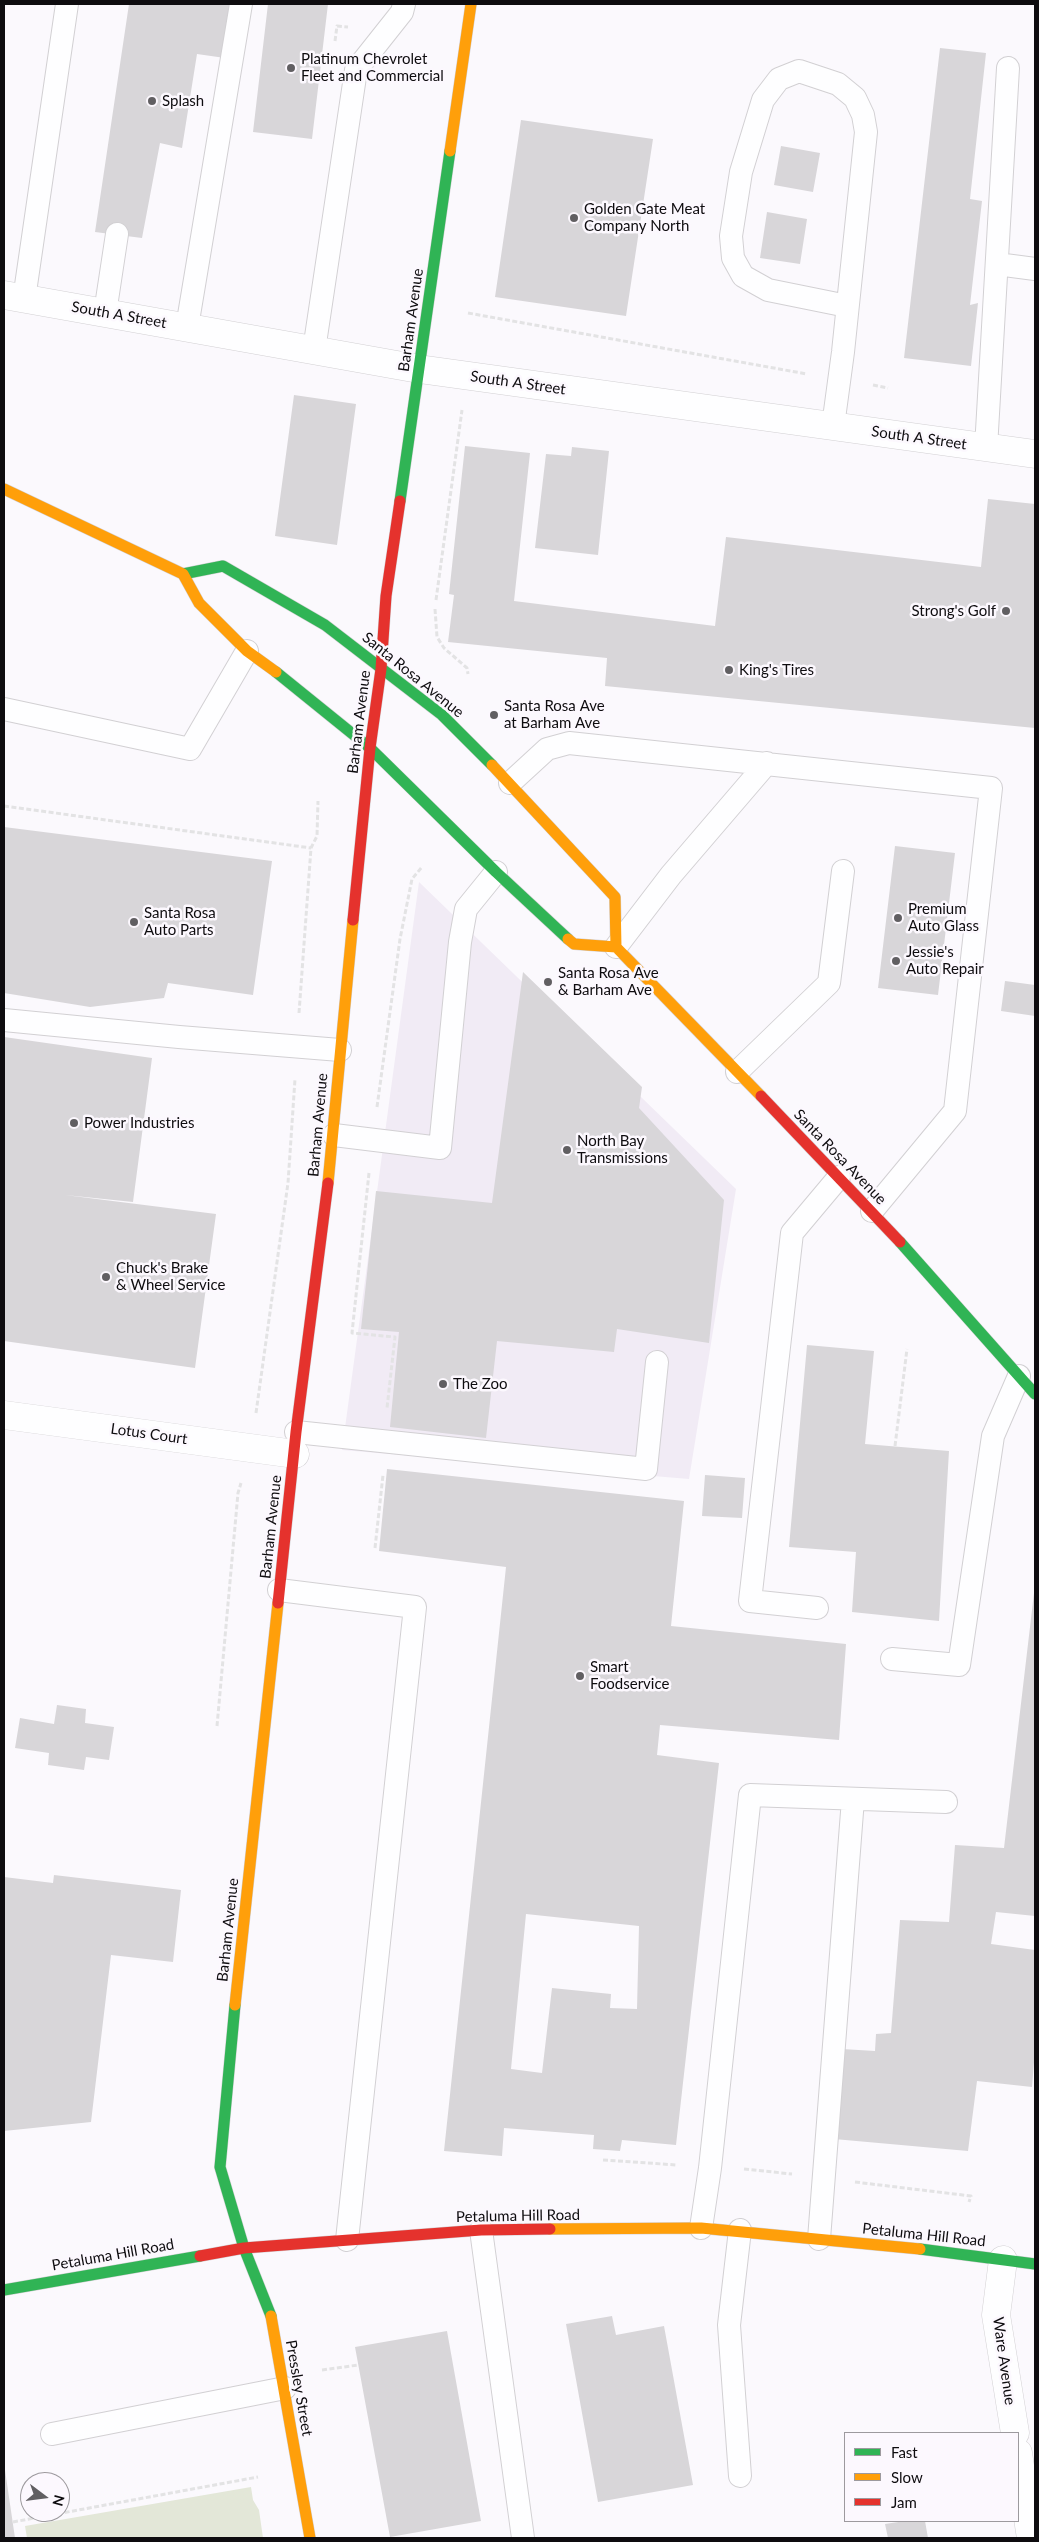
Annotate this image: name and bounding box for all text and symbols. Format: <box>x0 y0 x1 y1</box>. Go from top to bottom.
place label: Platinum Chevrolet Fleet and Commercial <box>301 50 444 85</box>
marker: Platinum Chevrolet Fleet and Commercial <box>285 62 297 74</box>
place label: Splash <box>162 92 204 110</box>
marker: Splash <box>146 95 158 107</box>
place label: Golden Gate Meat Company North <box>584 200 705 235</box>
marker: Golden Gate Meat Company North <box>568 212 580 224</box>
street label: Barham Avenue <box>395 267 427 373</box>
street label: South A Street <box>70 298 168 332</box>
street label: South A Street <box>469 367 567 399</box>
street label: South A Street <box>870 422 968 454</box>
place label: Strong's Golf <box>912 602 996 620</box>
marker: Strong's Golf <box>1000 605 1012 617</box>
street label: Santa Rosa Avenue <box>359 629 467 721</box>
place label: King's Tires <box>739 661 814 679</box>
marker: King's Tires <box>723 664 735 676</box>
street label: Barham Avenue <box>344 669 374 775</box>
place label: Santa Rosa Ave at Barham Ave <box>504 697 605 732</box>
marker: Santa Rosa Ave at Barham Ave <box>488 709 500 721</box>
place label: Premium Auto Glass <box>908 900 979 935</box>
place label: Santa Rosa Auto Parts <box>144 904 216 939</box>
marker: Premium Auto Glass <box>892 912 904 924</box>
marker: Santa Rosa Auto Parts <box>128 916 140 928</box>
place label: Jessie's Auto Repair <box>906 943 984 978</box>
marker: Jessie's Auto Repair <box>890 955 902 967</box>
place label: Santa Rosa Ave & Barham Ave <box>558 964 659 999</box>
marker: Santa Rosa Ave & Barham Ave <box>542 976 554 988</box>
street label: Barham Avenue <box>304 1072 332 1178</box>
street label: Santa Rosa Avenue <box>790 1106 890 1208</box>
place label: Power Industries <box>84 1114 194 1132</box>
marker: Power Industries <box>68 1117 80 1129</box>
place label: North Bay Transmissions <box>577 1132 668 1167</box>
marker: North Bay Transmissions <box>561 1144 573 1156</box>
place label: Chuck's Brake & Wheel Service <box>116 1259 225 1294</box>
marker: Chuck's Brake & Wheel Service <box>100 1271 112 1283</box>
place label: The Zoo <box>453 1375 508 1393</box>
marker: The Zoo <box>437 1378 449 1390</box>
street label: Lotus Court <box>110 1420 188 1448</box>
street label: Barham Avenue <box>257 1474 285 1580</box>
place label: Smart Foodservice <box>590 1658 669 1693</box>
marker: Smart Foodservice <box>574 1670 586 1682</box>
street label: Barham Avenue <box>214 1877 242 1983</box>
street label: Petaluma Hill Road <box>456 2206 580 2226</box>
street label: Petaluma Hill Road <box>861 2220 987 2250</box>
street label: Petaluma Hill Road <box>50 2235 176 2275</box>
street label: Ware Avenue <box>989 2316 1019 2406</box>
street label: Pressley Street <box>282 2339 316 2437</box>
legend <box>844 2432 1019 2522</box>
text: Fast <box>891 2443 918 2461</box>
text: Slow <box>891 2468 923 2486</box>
north arrow <box>20 2472 70 2522</box>
text: N <box>49 2493 69 2508</box>
text: Jam <box>891 2493 917 2511</box>

